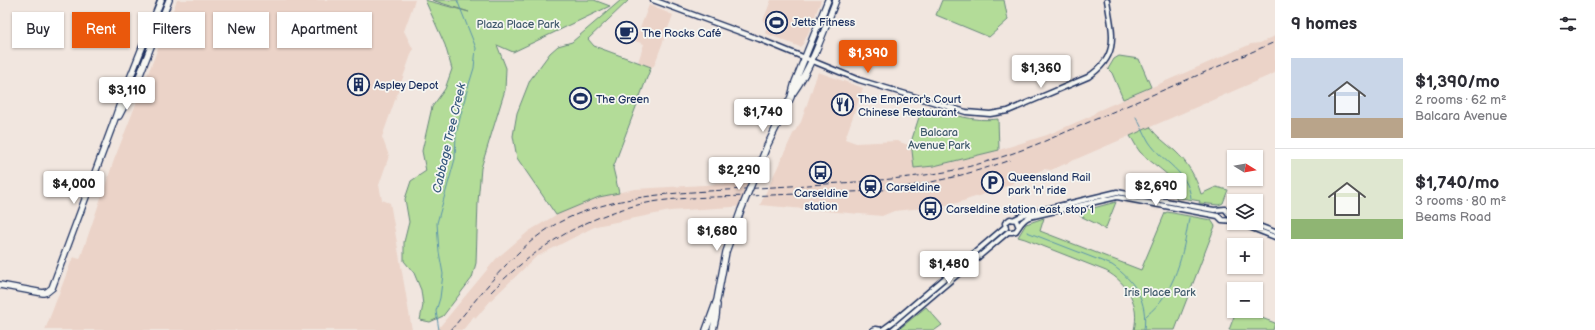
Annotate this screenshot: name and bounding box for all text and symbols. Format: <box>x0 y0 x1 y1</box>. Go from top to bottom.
sports icon: Jetts Fitness <box>764 9 790 35</box>
chip: Buy <box>12 12 64 48</box>
chip: Rent <box>72 12 130 48</box>
chip: Filters <box>138 12 205 48</box>
chip: New <box>213 12 269 48</box>
chip: Apartment <box>277 12 372 48</box>
icon: filters <box>1557 13 1579 35</box>
text: 9 homes <box>1291 14 1357 34</box>
place label: Jetts Fitness <box>792 16 856 29</box>
park label: Plaza Place Park <box>477 18 560 31</box>
cafe icon: The Rocks Café <box>613 20 639 46</box>
place label: The Rocks Café <box>642 27 722 40</box>
pin: $1,390 <box>835 40 901 74</box>
text: $1,390 <box>848 45 888 61</box>
pin: $1,360 <box>1008 55 1074 89</box>
text: $1,360 <box>1021 60 1061 76</box>
building icon: Aspley Depot <box>346 72 372 98</box>
text: $1,390/mo <box>1415 72 1500 92</box>
icon: home <box>1323 74 1371 122</box>
pin: $3,110 <box>94 77 160 111</box>
place label: Aspley Depot <box>374 79 439 92</box>
water label: Cabbage Tree Creek <box>430 81 470 195</box>
text: $3,110 <box>108 82 146 98</box>
sports icon: The Green <box>568 86 594 112</box>
restaurant icon: The Emperor's Court Chinese Restaurant <box>829 92 855 118</box>
text: 2 rooms · 62 m² <box>1415 92 1507 108</box>
place label: The Green <box>596 93 649 106</box>
place label: The Emperor's Court Chinese Restaurant <box>858 93 962 119</box>
pin: $1,740 <box>730 99 796 133</box>
text: $1,740 <box>743 104 783 120</box>
text: Balcara Avenue <box>1415 108 1507 124</box>
park label: Balcara Avenue Park <box>908 126 971 152</box>
north arrow <box>1227 150 1263 186</box>
map controls <box>1227 150 1263 318</box>
pin: $2,290 <box>706 157 772 191</box>
bus stop icon: Carseldine station <box>808 160 834 186</box>
text: $2,290 <box>718 162 760 178</box>
parking icon: Queensland Rail park 'n' ride <box>979 170 1005 196</box>
pin: $4,000 <box>41 171 107 205</box>
place label: Queensland Rail park 'n' ride <box>1008 171 1091 197</box>
pin: $2,690 <box>1123 173 1189 207</box>
text: $1,740/mo <box>1415 173 1499 193</box>
station icon: Carseldine <box>858 174 884 200</box>
icon: home <box>1323 175 1371 223</box>
text: $4,000 <box>52 176 96 192</box>
text: $2,690 <box>1135 178 1177 194</box>
place label: Carseldine <box>886 181 940 194</box>
place label: Carseldine station <box>794 187 848 213</box>
text: 3 rooms · 80 m² <box>1415 193 1506 209</box>
button: layers <box>1227 194 1263 230</box>
bus stop icon: Carseldine station east, stop 1 <box>918 196 944 222</box>
place label: Carseldine station east, stop 1 <box>946 203 1094 216</box>
text: Beams Road <box>1415 209 1491 225</box>
pin: $1,680 <box>684 218 750 252</box>
text: $1,680 <box>697 223 737 239</box>
button: + <box>1227 238 1263 274</box>
pin: $1,480 <box>916 251 982 285</box>
text: $1,480 <box>929 256 969 272</box>
button: − <box>1227 282 1263 318</box>
park label: Iris Place Park <box>1124 286 1196 299</box>

